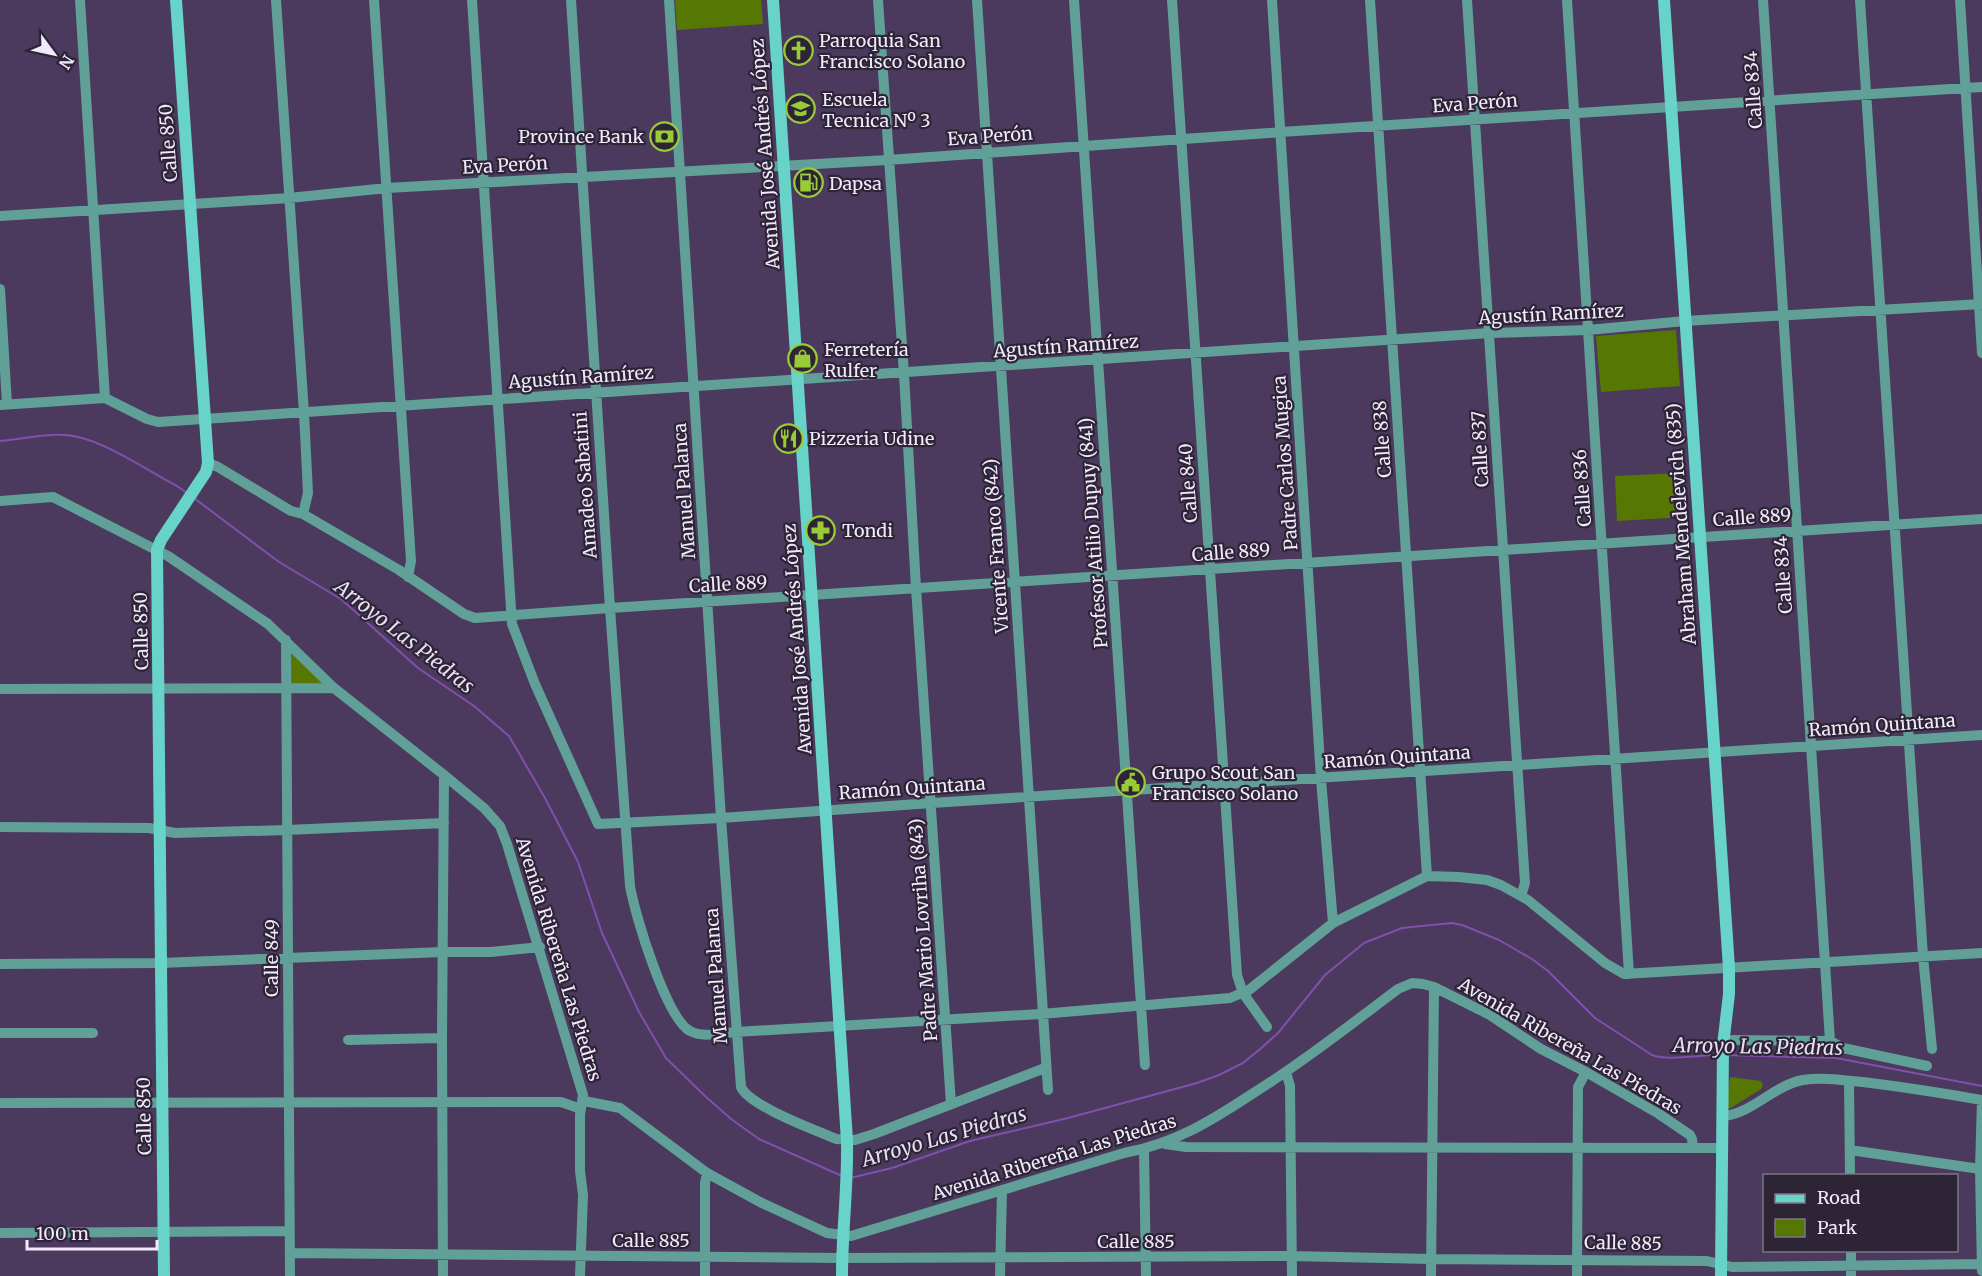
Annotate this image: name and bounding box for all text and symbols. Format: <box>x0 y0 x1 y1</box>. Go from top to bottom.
north arrow <box>24 24 84 84</box>
place label: Parroquia San Francisco Solano <box>819 29 965 73</box>
church icon: Parroquia San Francisco Solano <box>782 34 814 66</box>
street label: Avenida José Andrés López <box>745 38 785 271</box>
street label: Calle 834 <box>1739 50 1767 130</box>
text: N <box>55 51 78 73</box>
place label: Escuela Tecnica Nº 3 <box>822 88 930 132</box>
street label: Eva Perón <box>1431 89 1519 117</box>
school or university icon: Escuela Tecnica Nº 3 <box>785 93 817 125</box>
street label: Calle 850 <box>154 103 182 183</box>
bank icon: Province Bank <box>649 120 681 152</box>
street label: Eva Perón <box>946 122 1034 150</box>
place label: Province Bank <box>518 125 645 148</box>
street label: Eva Perón <box>462 151 548 179</box>
fuel station icon: Dapsa <box>792 167 824 199</box>
place label: Dapsa <box>829 172 882 195</box>
street label: Agustín Ramírez <box>1477 299 1624 329</box>
street label: Agustín Ramírez <box>992 329 1140 363</box>
place label: Ferretería Rulfer <box>824 338 909 382</box>
shop icon: Ferretería Rulfer <box>787 343 819 375</box>
street label: Agustín Ramírez <box>507 360 655 394</box>
street label: Padre Carlos Mugica <box>1267 374 1303 551</box>
street label: Calle 838 <box>1368 400 1396 478</box>
street label: Abraham Mendelevich (835) <box>1661 402 1701 647</box>
street label: Amadeo Sabatini <box>568 410 602 560</box>
street label: Calle 837 <box>1467 410 1493 488</box>
street label: Profesor Atilio Dupuy (841) <box>1073 417 1113 649</box>
street label: Manuel Palanca <box>668 422 700 560</box>
restaurant icon: Pizzeria Udine <box>772 422 804 454</box>
place label: Pizzeria Udine <box>809 427 934 450</box>
street label: Calle 840 <box>1174 443 1202 523</box>
street label: Calle 836 <box>1568 448 1596 527</box>
street label: Vicente Franco (842) <box>978 458 1014 635</box>
street label: Calle 889 <box>1712 503 1792 531</box>
pharmacy icon: Tondi <box>805 514 837 546</box>
place label: Tondi <box>842 519 893 542</box>
street label: Avenida José Andrés López <box>777 523 817 756</box>
street label: Calle 834 <box>1769 535 1797 615</box>
street label: Calle 889 <box>1191 538 1271 566</box>
street label: Calle 889 <box>688 570 768 598</box>
water label: Arroyo Las Piedras <box>329 573 480 698</box>
street label: Calle 850 <box>129 592 153 670</box>
street label: Ramón Quintana <box>1808 708 1957 742</box>
street label: Ramón Quintana <box>1323 740 1472 774</box>
place label: Grupo Scout San Francisco Solano <box>1152 761 1298 805</box>
public building icon: Grupo Scout San Francisco Solano <box>1115 766 1147 798</box>
street label: Ramón Quintana <box>838 771 987 805</box>
street label: Padre Mario Lovriha (843) <box>904 818 942 1042</box>
street label: Avenida Ribereña Las Piedras <box>511 833 607 1084</box>
street label: Manuel Palanca <box>700 907 732 1045</box>
street label: Calle 849 <box>260 919 283 997</box>
street label: Avenida Ribereña Las Piedras <box>1453 972 1686 1120</box>
water label: Arroyo Las Piedras <box>1671 1032 1843 1060</box>
street label: Calle 850 <box>132 1077 156 1155</box>
water label: Arroyo Las Piedras <box>857 1101 1029 1172</box>
street label: Avenida Ribereña Las Piedras <box>928 1109 1179 1205</box>
legend <box>1763 1174 1958 1252</box>
text: Road <box>1817 1186 1861 1209</box>
scale bar <box>27 1213 158 1251</box>
text: Park <box>1817 1216 1858 1239</box>
text: 100 m <box>36 1222 89 1245</box>
street label: Calle 885 <box>612 1229 690 1252</box>
street label: Calle 885 <box>1097 1230 1175 1253</box>
street label: Calle 885 <box>1584 1231 1662 1255</box>

